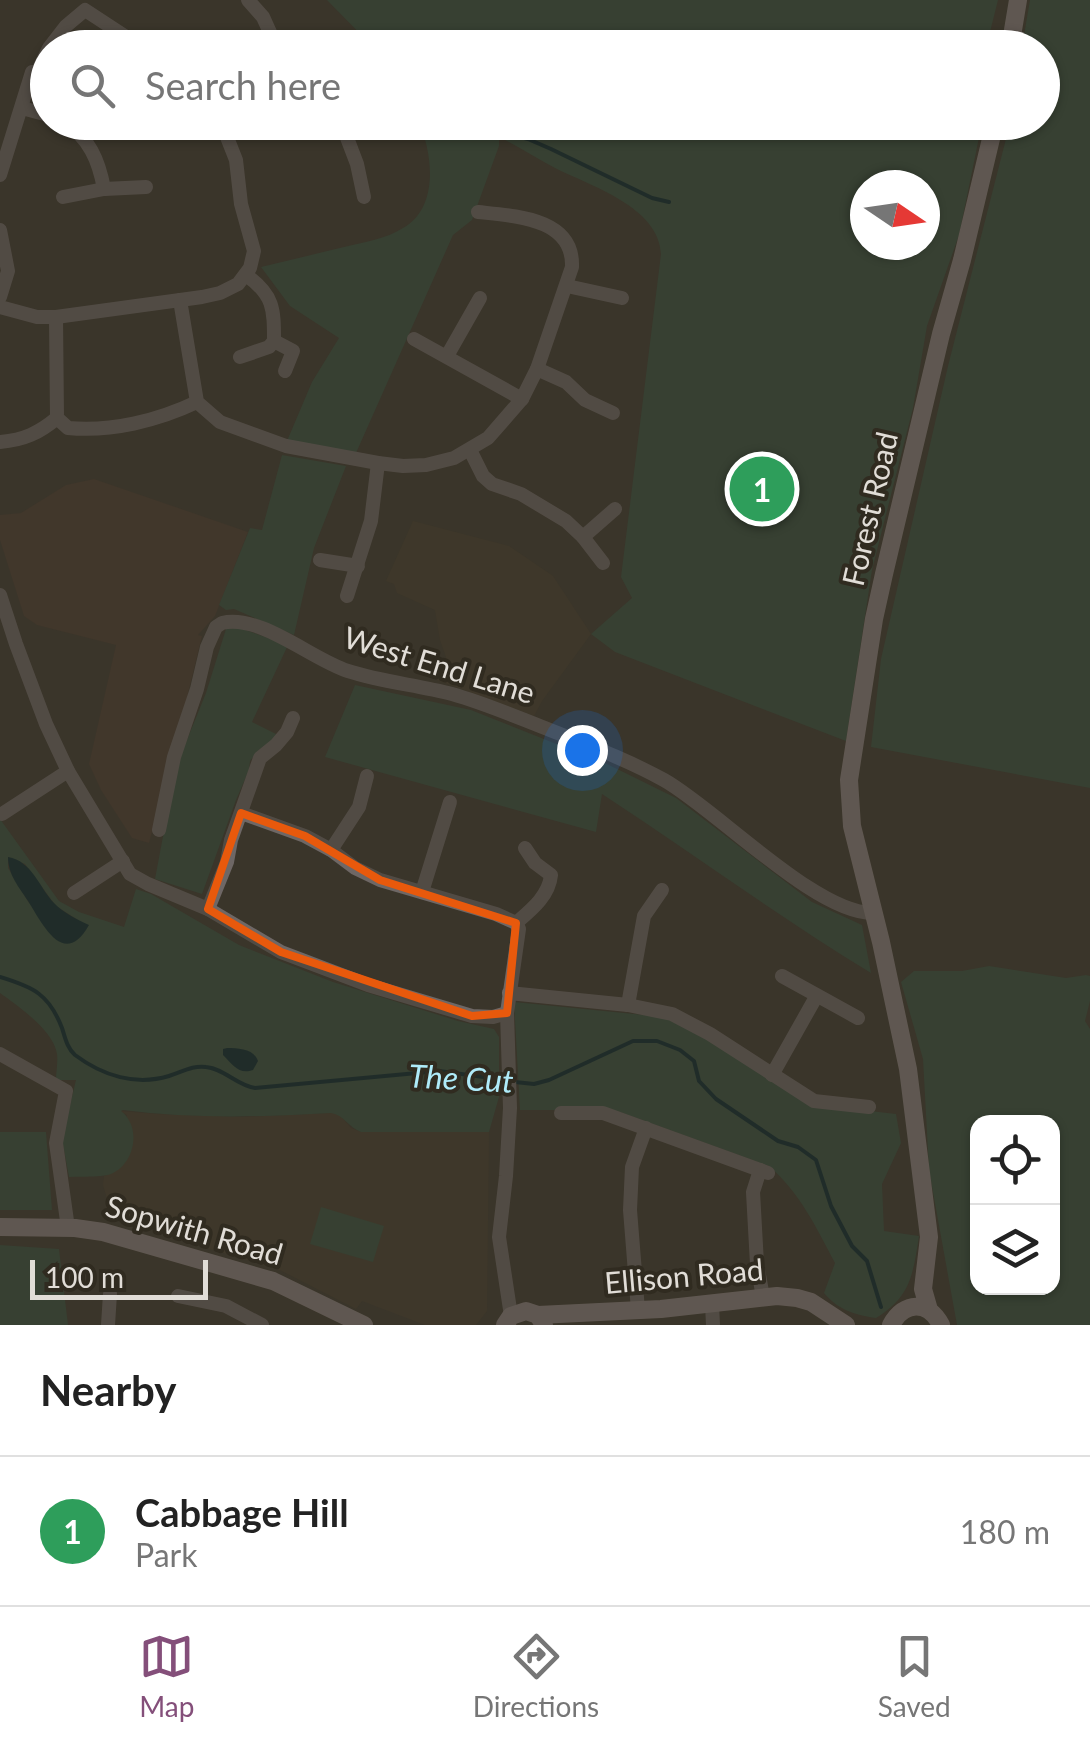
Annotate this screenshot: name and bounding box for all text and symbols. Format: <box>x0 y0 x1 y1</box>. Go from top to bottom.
search box <box>30 30 1060 140</box>
icon: search <box>65 58 120 113</box>
text: Search here <box>145 62 341 108</box>
north arrow <box>850 170 940 260</box>
street label: Forest Road <box>834 428 904 589</box>
pin: 1 <box>730 452 794 526</box>
street label: West End Lane <box>340 618 539 710</box>
your location <box>557 725 608 776</box>
water label: The Cut <box>408 1055 515 1100</box>
map controls <box>970 1115 1060 1295</box>
button: locate <box>970 1115 1060 1205</box>
street label: Sopwith Road <box>102 1187 287 1272</box>
button: layers <box>970 1205 1060 1295</box>
street label: Ellison Road <box>603 1250 765 1300</box>
scale bar <box>30 1255 208 1300</box>
text: 100 m <box>45 1260 124 1294</box>
text: Nearby <box>40 1365 177 1415</box>
text: Cabbage Hill <box>135 1489 349 1535</box>
text: 1 <box>63 1512 82 1551</box>
text: 180 m <box>960 1512 1050 1551</box>
text: Park <box>135 1535 198 1574</box>
tab: Map <box>139 1629 194 1723</box>
tab: Directions <box>473 1629 599 1723</box>
tab: Saved <box>878 1629 951 1723</box>

